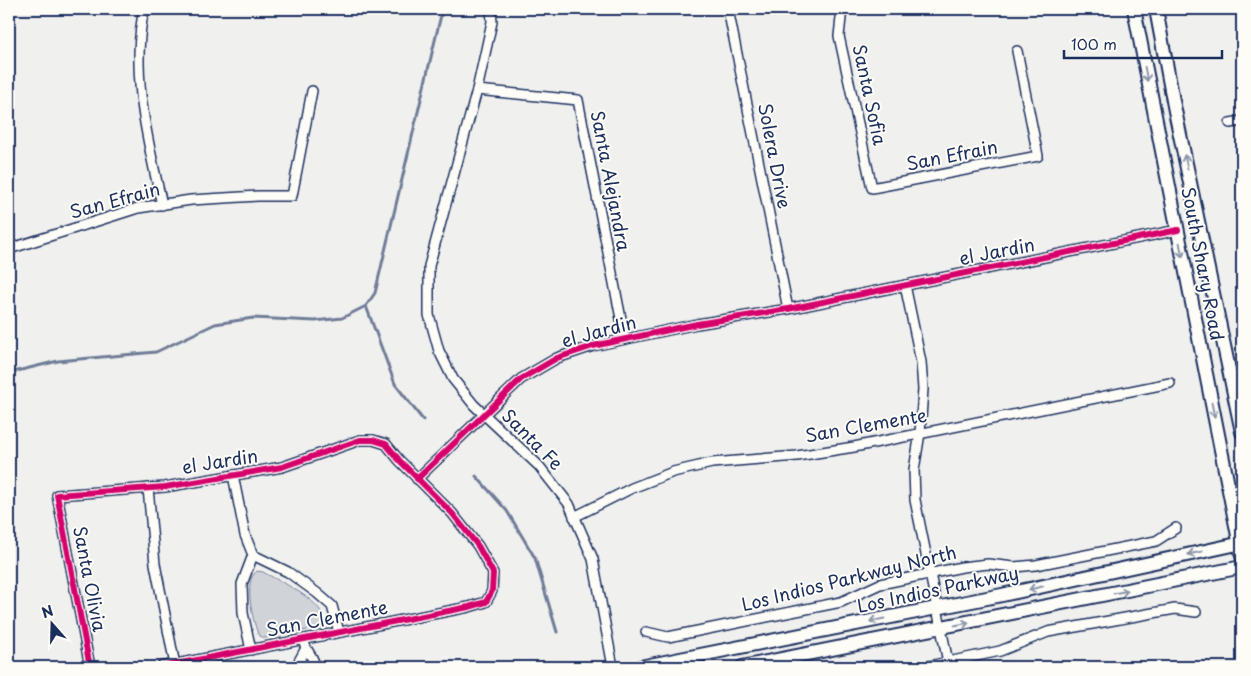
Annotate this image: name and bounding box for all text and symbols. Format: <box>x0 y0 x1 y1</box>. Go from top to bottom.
scale bar <box>1064 28 1221 60</box>
text: 100 m <box>1071 32 1117 55</box>
street label: Santa Sofia <box>847 42 894 148</box>
one-way arrow <box>1142 65 1152 81</box>
street label: Solera Drive <box>752 101 799 211</box>
street label: Santa Alejandra <box>585 108 638 254</box>
street label: San Efrain <box>904 132 1000 177</box>
one-way arrow <box>1181 154 1190 170</box>
street label: San Efrain <box>66 175 163 225</box>
street label: South Shary Road <box>1175 185 1232 343</box>
street label: el Jardin <box>957 230 1037 271</box>
one-way arrow <box>1177 242 1187 258</box>
street label: el Jardin <box>558 308 639 353</box>
street label: San Clemente <box>803 401 929 449</box>
one-way arrow <box>1209 401 1218 417</box>
street label: Santa Fe <box>496 402 570 476</box>
street label: el Jardin <box>180 441 260 480</box>
street label: Santa Olivia <box>67 524 114 634</box>
street label: Los Indios Parkway North <box>738 542 960 616</box>
one-way arrow <box>1187 549 1203 558</box>
street label: Los Indios Parkway <box>854 562 1022 618</box>
one-way arrow <box>1028 584 1044 593</box>
one-way arrow <box>1113 587 1129 596</box>
street label: San Clemente <box>264 592 390 643</box>
north arrow <box>28 598 78 648</box>
text: N <box>39 600 56 623</box>
one-way arrow <box>869 616 885 626</box>
one-way arrow <box>953 618 969 628</box>

